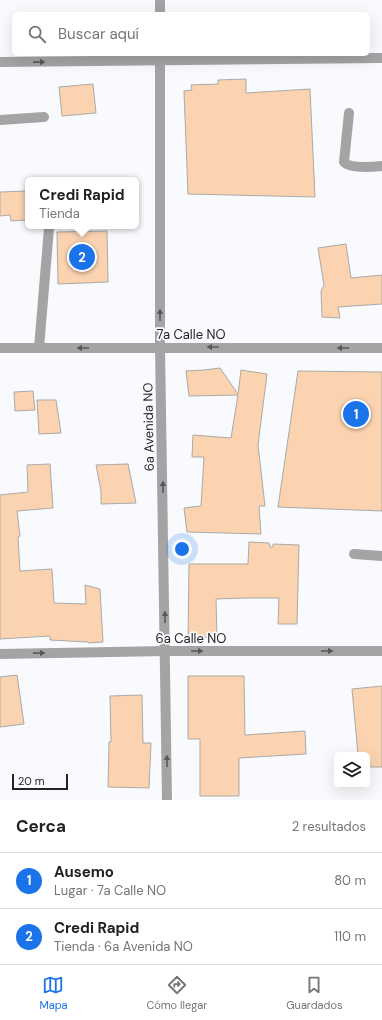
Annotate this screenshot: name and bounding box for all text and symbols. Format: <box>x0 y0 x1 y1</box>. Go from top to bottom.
search box <box>12 12 370 56</box>
icon: search <box>26 23 48 45</box>
text: Buscar aquí <box>58 24 139 44</box>
one-way arrow <box>33 58 45 65</box>
popup <box>25 177 139 229</box>
text: Credi Rapid <box>39 185 125 205</box>
text: Tienda <box>39 205 80 222</box>
pin: 2 <box>69 242 95 272</box>
one-way arrow <box>157 308 163 321</box>
street label: 7a Calle NO <box>156 326 226 343</box>
one-way arrow <box>206 344 219 350</box>
one-way arrow <box>76 345 89 351</box>
one-way arrow <box>336 345 349 351</box>
street label: 6a Avenida NO <box>139 382 158 472</box>
pin: 1 <box>343 399 369 429</box>
one-way arrow <box>159 481 166 493</box>
your location <box>172 539 192 559</box>
one-way arrow <box>162 610 168 623</box>
street label: 6a Calle NO <box>156 630 226 647</box>
one-way arrow <box>191 648 204 654</box>
one-way arrow <box>321 648 334 654</box>
one-way arrow <box>33 650 46 656</box>
map controls <box>334 752 370 788</box>
button: layers <box>334 752 370 788</box>
one-way arrow <box>164 754 170 767</box>
scale bar <box>12 772 68 791</box>
text: 20 m <box>18 774 44 788</box>
text: Cerca <box>16 815 66 837</box>
text: 2 resultados <box>292 818 366 835</box>
text: Ausemo <box>54 862 114 882</box>
text: 1 <box>27 872 31 889</box>
text: 80 m <box>334 872 366 889</box>
text: Lugar · 7a Calle NO <box>54 882 166 899</box>
text: Credi Rapid <box>54 918 139 938</box>
text: 2 <box>25 928 33 945</box>
text: 110 m <box>334 928 366 945</box>
text: Tienda · 6a Avenida NO <box>54 938 193 955</box>
tab: Mapa <box>39 974 68 1012</box>
tab: Cómo llegar <box>146 974 207 1012</box>
tab: Guardados <box>286 974 343 1012</box>

